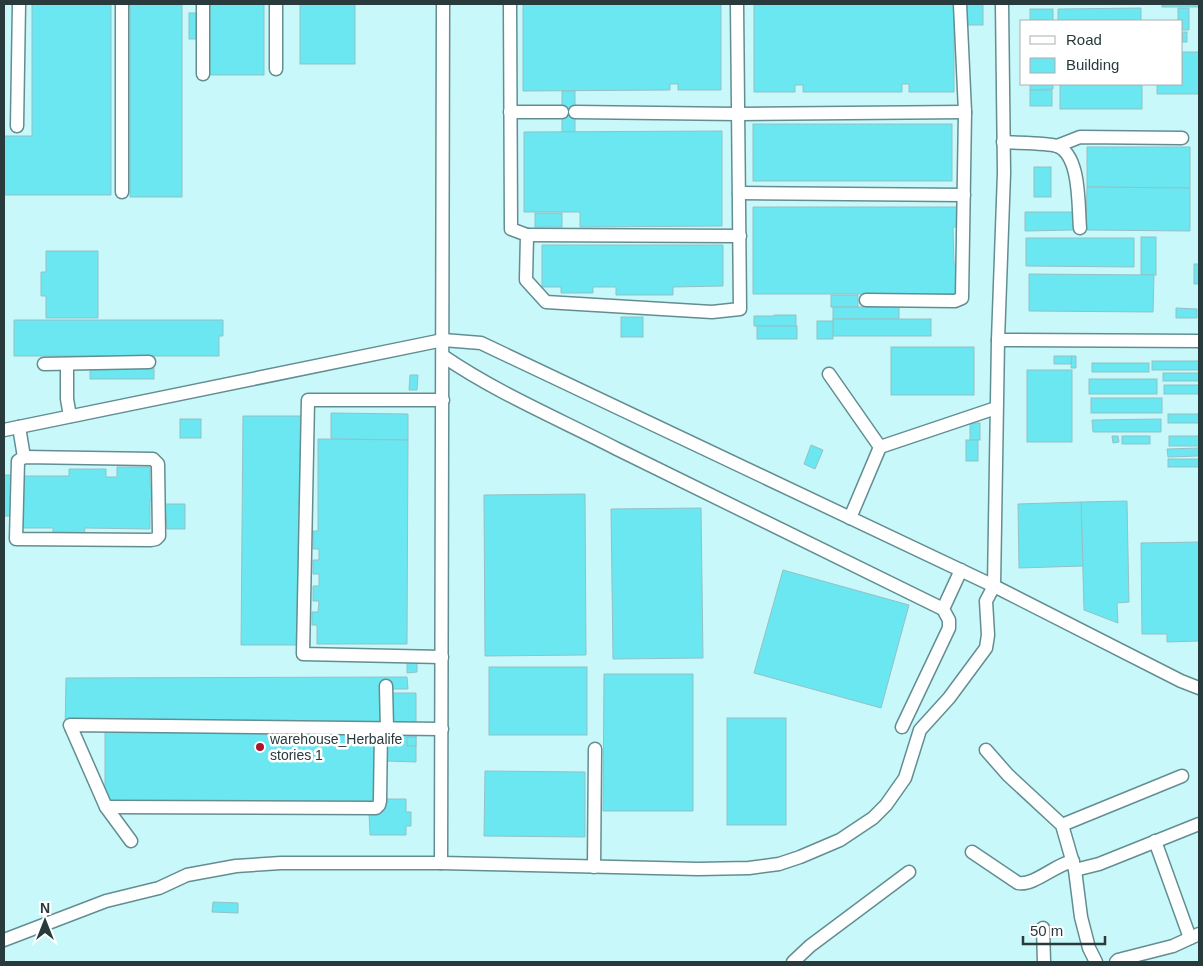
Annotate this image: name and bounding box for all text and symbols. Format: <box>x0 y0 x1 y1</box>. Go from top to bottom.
legend <box>1020 20 1183 85</box>
text: Road <box>1066 31 1102 48</box>
text: Building <box>1066 56 1119 73</box>
place label: warehouse_Herbalife stories 1 <box>269 731 403 763</box>
marker: warehouse_Herbalife stories 1 <box>254 741 266 753</box>
north arrow <box>20 896 70 946</box>
text: N <box>40 900 50 916</box>
scale bar <box>1023 914 1106 946</box>
text: 50 m <box>1030 922 1063 939</box>

